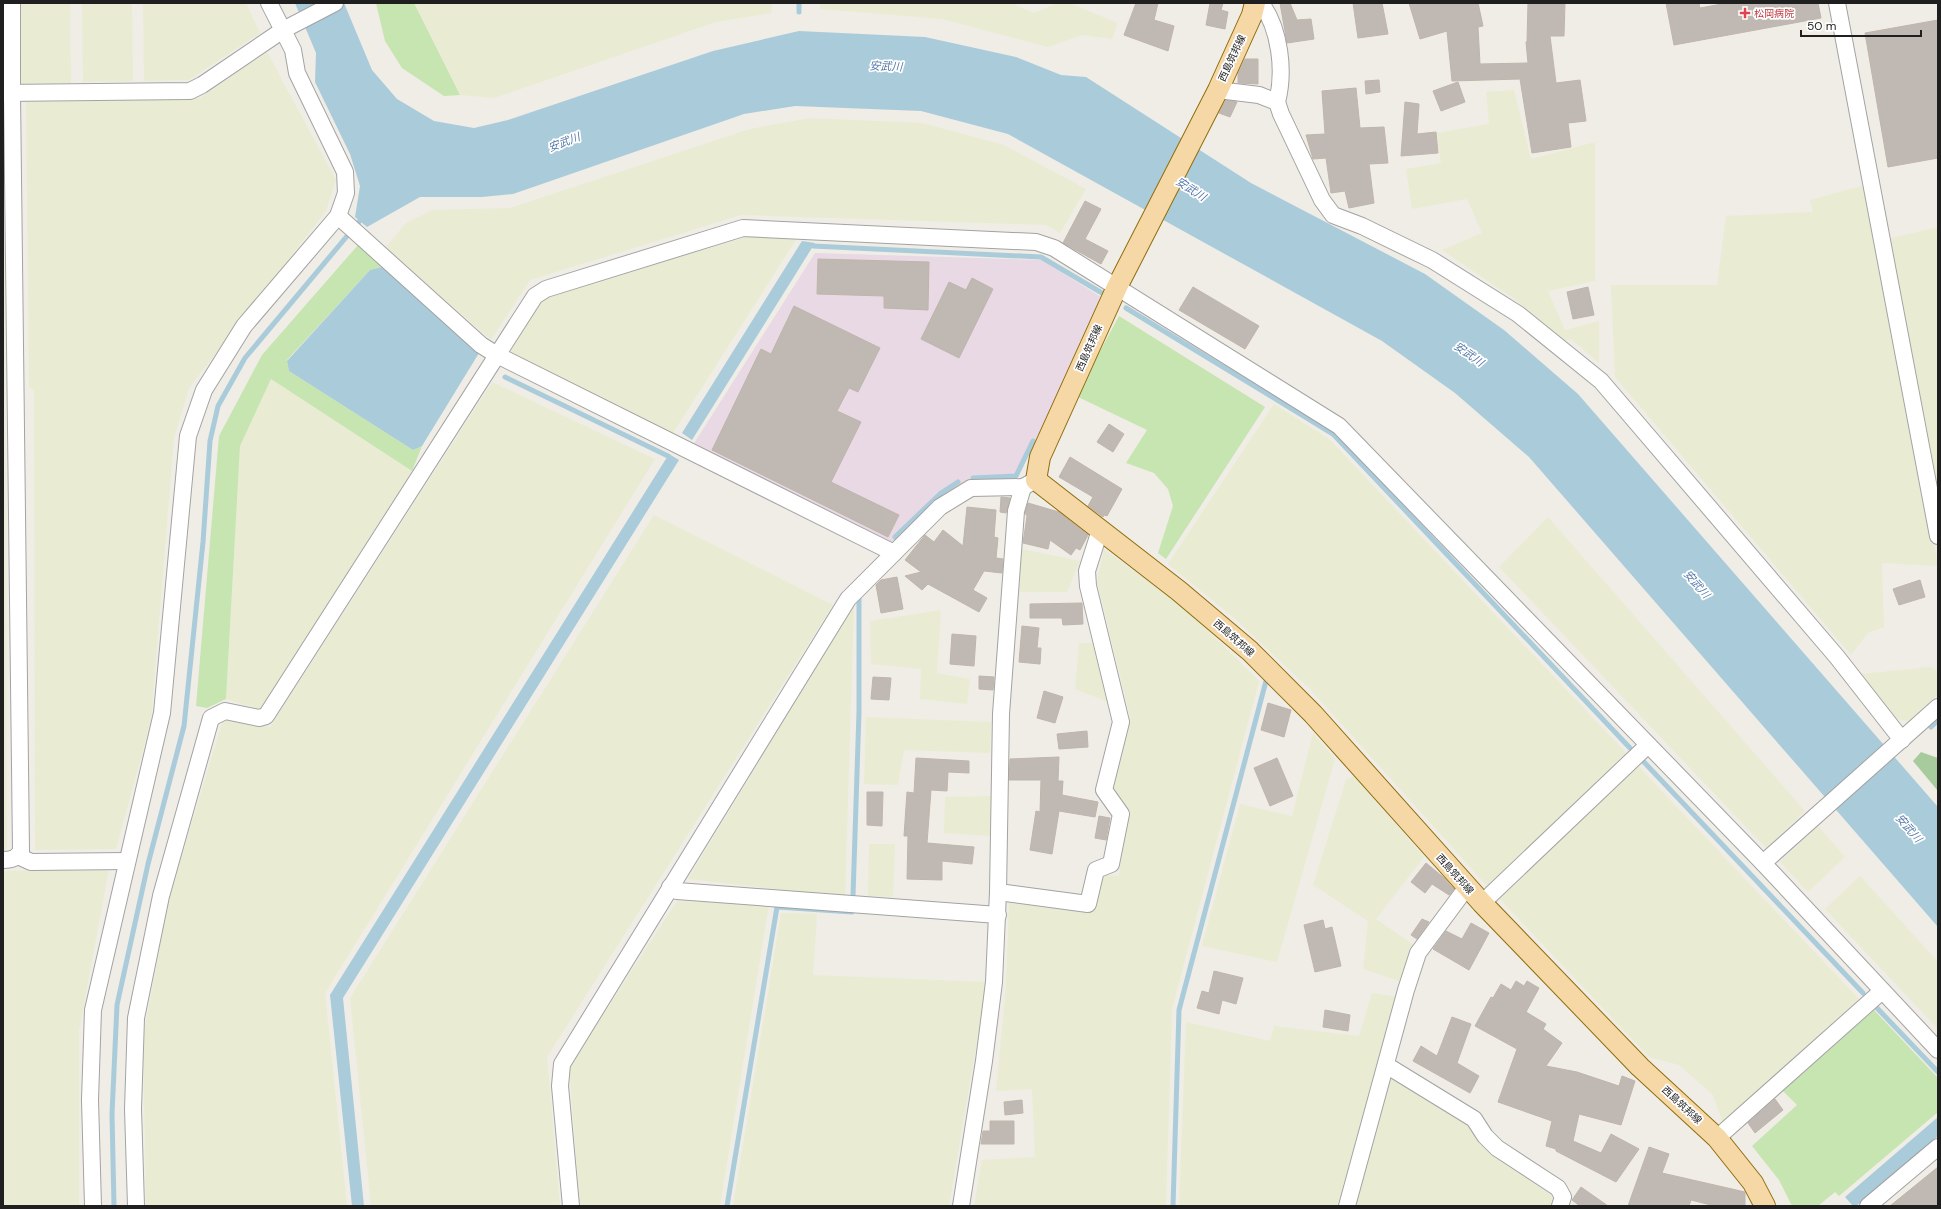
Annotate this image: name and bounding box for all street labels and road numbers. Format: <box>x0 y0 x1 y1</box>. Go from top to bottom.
street label: 西島筑邦線 <box>1216 33 1248 83</box>
street label: 西島筑邦線 <box>1073 323 1105 373</box>
street label: 西島筑邦線 <box>1211 617 1257 659</box>
street label: 西島筑邦線 <box>1433 851 1477 897</box>
street label: 西島筑邦線 <box>1659 1083 1705 1127</box>

